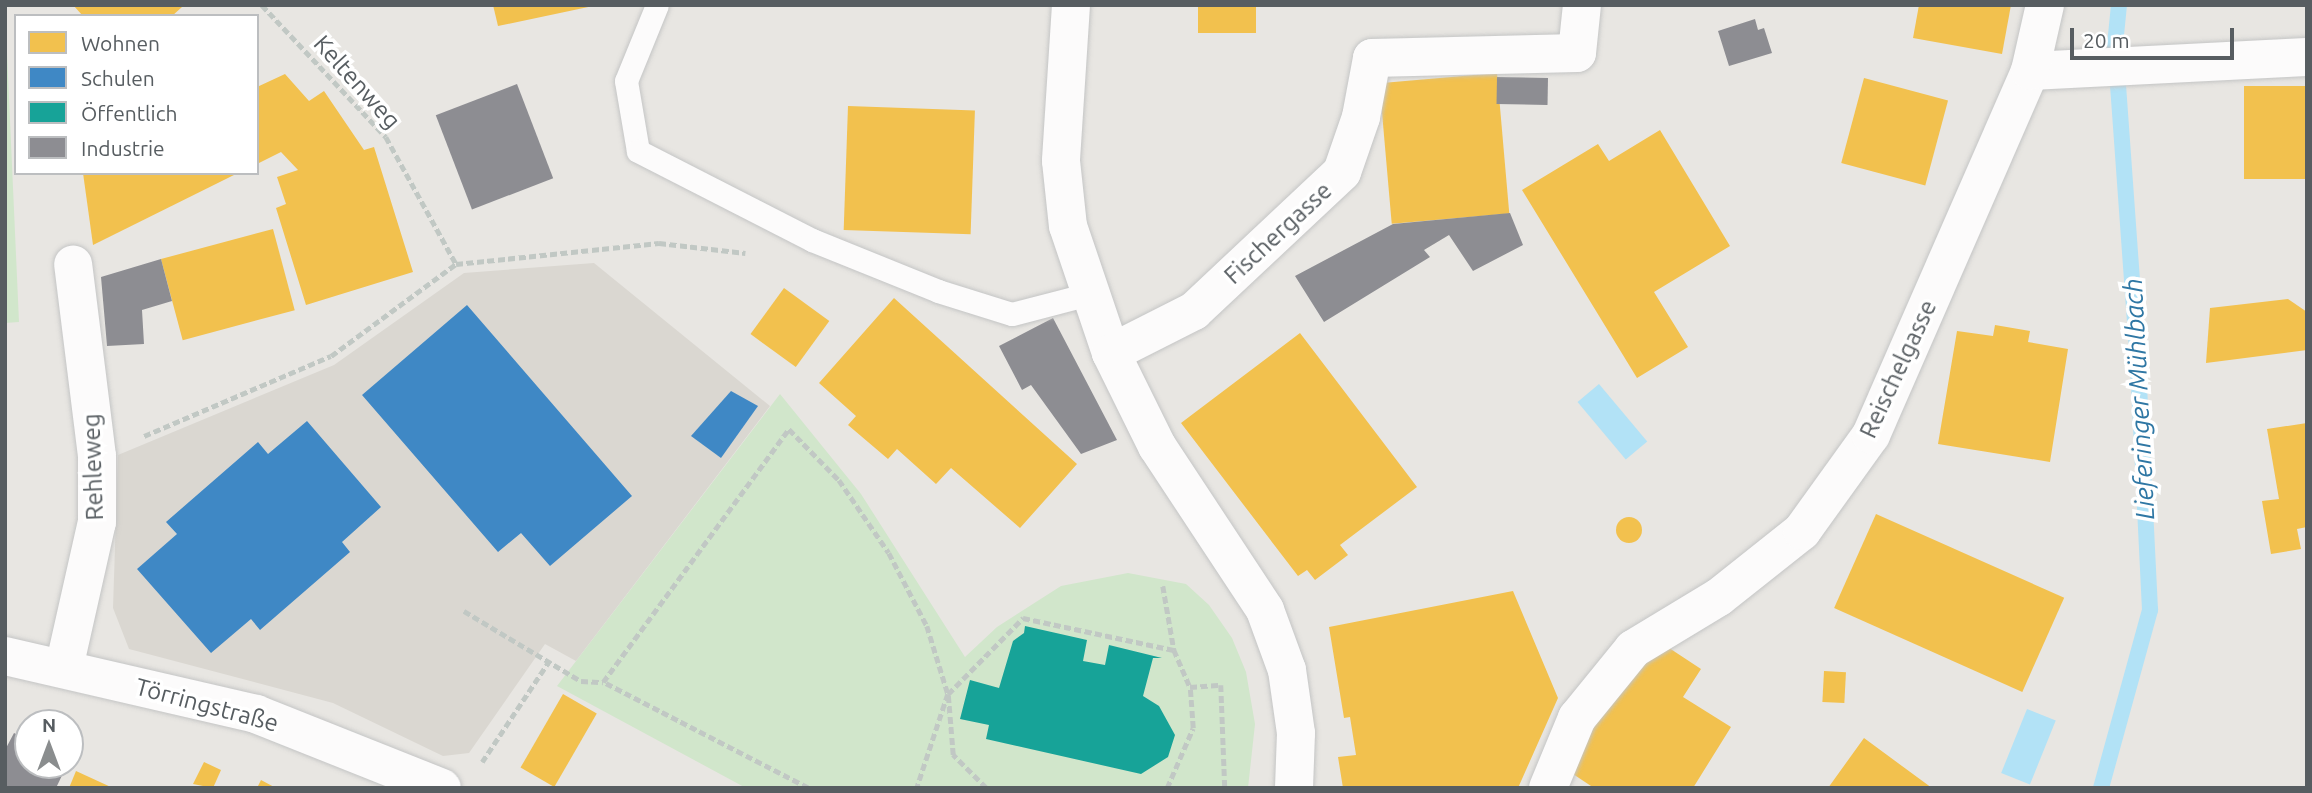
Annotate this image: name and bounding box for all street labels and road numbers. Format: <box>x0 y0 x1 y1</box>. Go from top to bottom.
street label: Keltenweg <box>308 29 406 135</box>
street label: Fischergasse <box>1218 176 1338 290</box>
street label: Reischelgasse <box>1853 295 1943 443</box>
street label: Rehleweg <box>77 413 109 521</box>
street label: Törringstraße <box>132 672 282 738</box>

